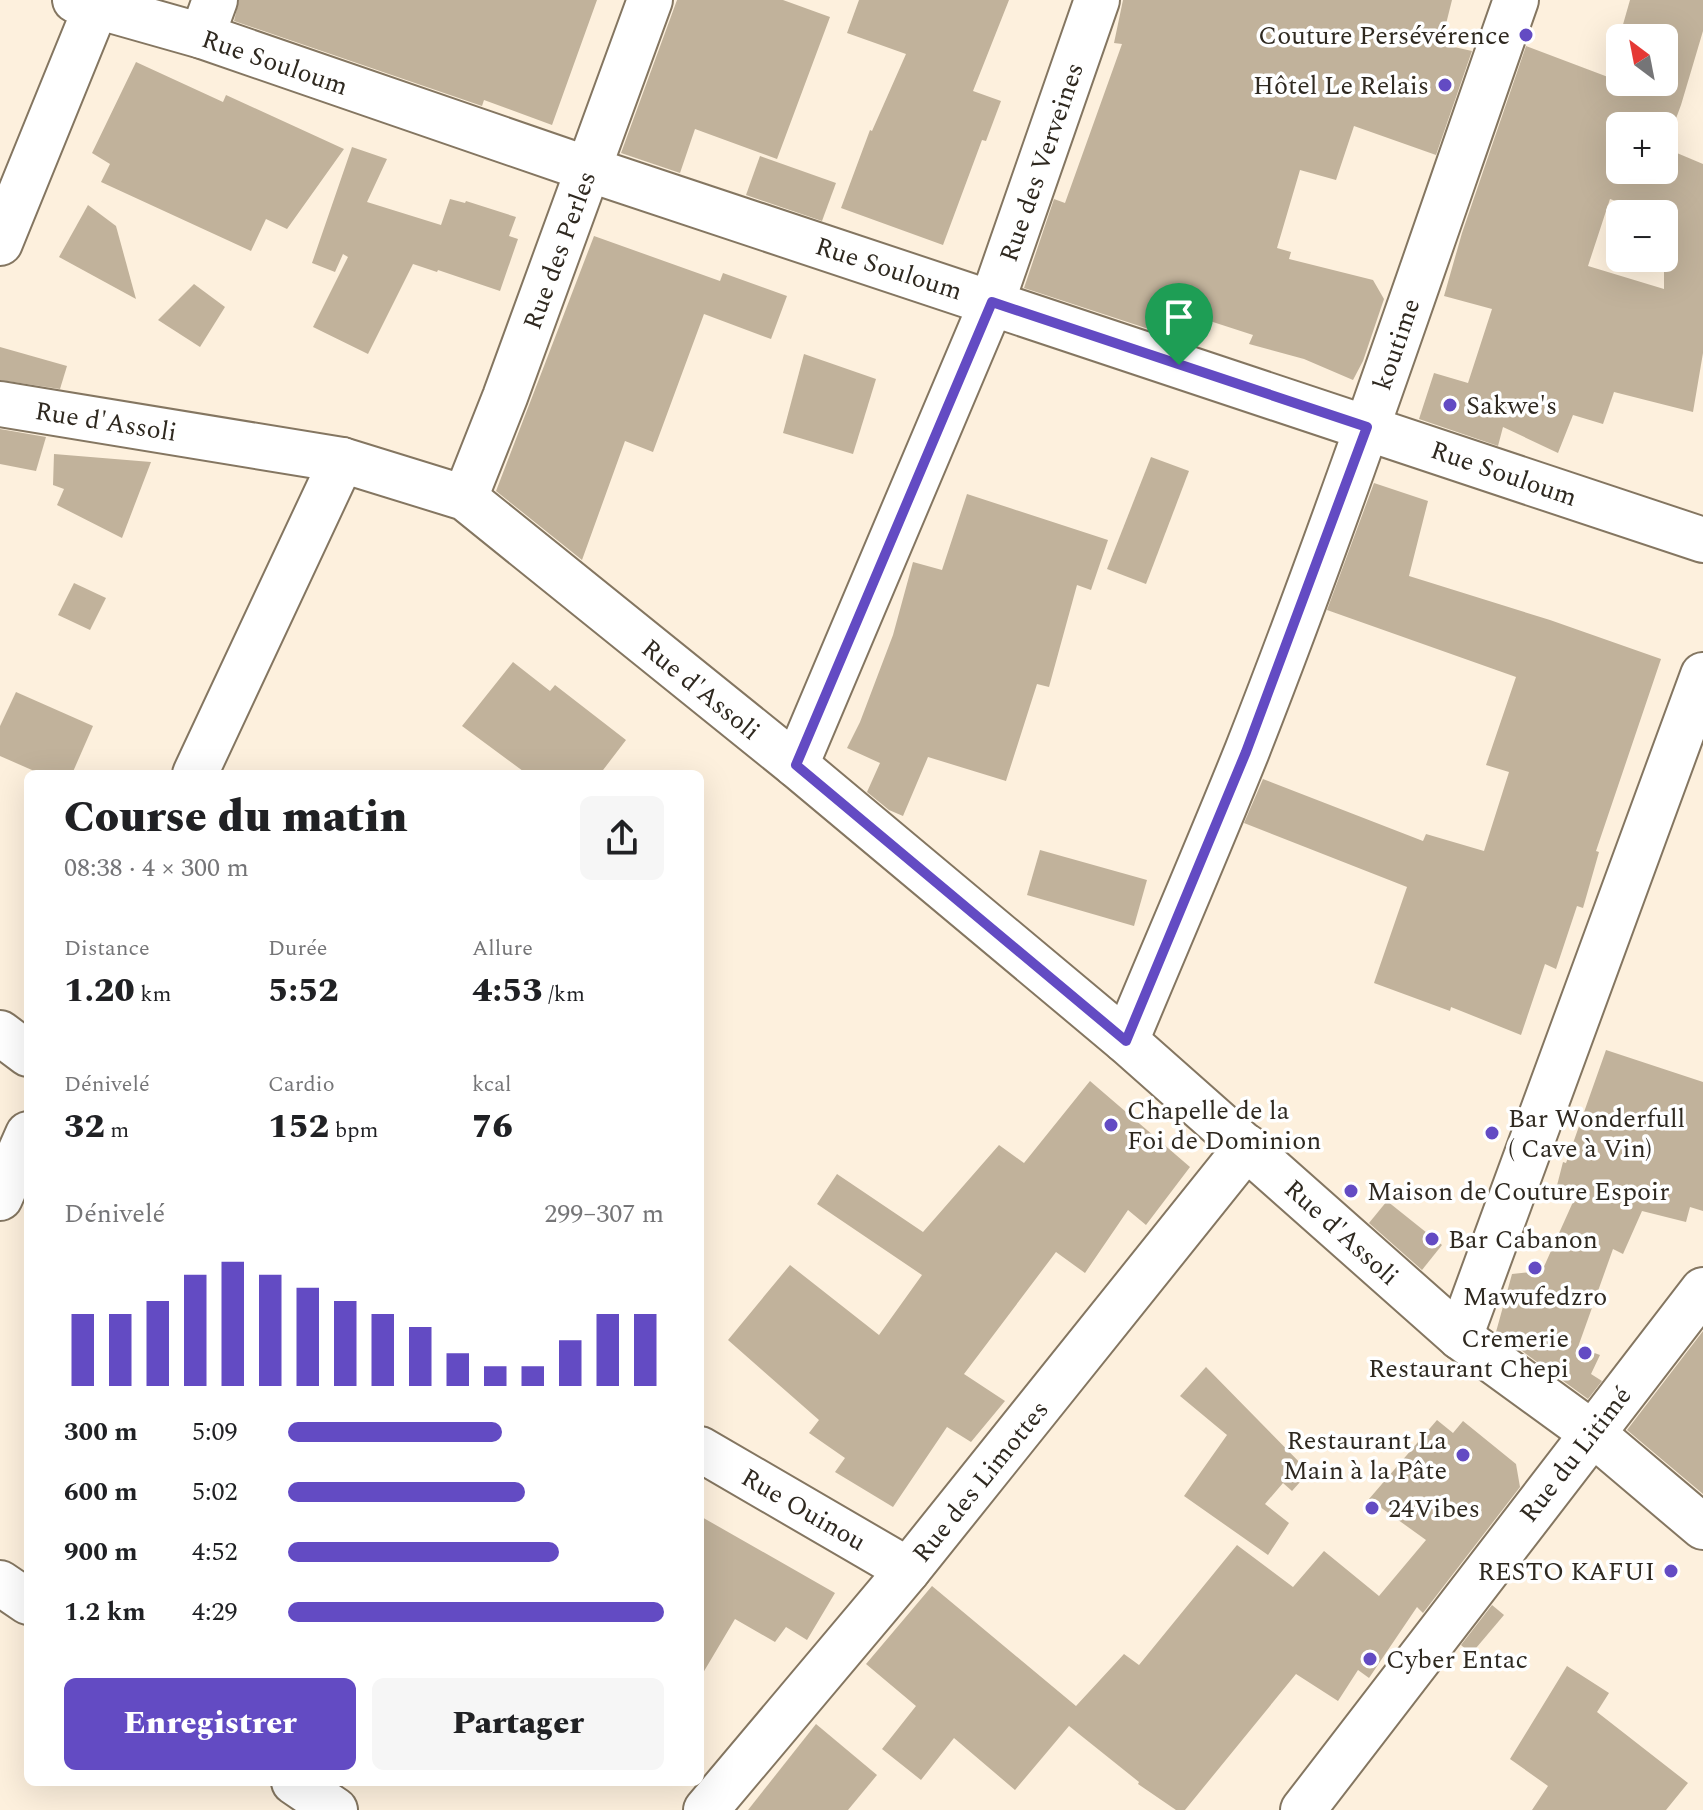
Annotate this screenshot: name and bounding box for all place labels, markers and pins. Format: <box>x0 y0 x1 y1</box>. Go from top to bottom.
place label: Couture Persévérence <box>1258 16 1510 56</box>
marker: Couture Persévérence <box>1517 26 1535 44</box>
place label: Hôtel Le Relais <box>1253 66 1429 106</box>
marker: Hôtel Le Relais <box>1436 76 1454 94</box>
pin <box>1145 283 1213 365</box>
place label: Sakwe's <box>1466 386 1557 426</box>
marker: Sakwe's <box>1441 396 1459 414</box>
place label: Chapelle de la Foi de Dominion <box>1127 1091 1321 1161</box>
place label: Bar Wonderfull ( Cave à Vin) <box>1508 1099 1685 1169</box>
marker: Chapelle de la Foi de Dominion <box>1102 1116 1120 1134</box>
marker: Bar Wonderfull ( Cave à Vin) <box>1483 1124 1501 1142</box>
place label: Maison de Couture Espoir <box>1367 1172 1670 1212</box>
marker: Maison de Couture Espoir <box>1342 1182 1360 1200</box>
place label: Bar Cabanon <box>1448 1220 1598 1260</box>
marker: Bar Cabanon <box>1423 1230 1441 1248</box>
marker: Mawufedzro <box>1526 1259 1544 1277</box>
place label: Mawufedzro <box>1463 1277 1607 1317</box>
place label: Cremerie Restaurant Chepi <box>1368 1319 1569 1389</box>
marker: Cremerie Restaurant Chepi <box>1576 1344 1594 1362</box>
place label: Restaurant La Main à la Pâte <box>1283 1421 1447 1491</box>
marker: Restaurant La Main à la Pâte <box>1454 1446 1472 1464</box>
place label: 24Vibes <box>1388 1489 1480 1529</box>
marker: 24Vibes <box>1363 1499 1381 1517</box>
place label: RESTO KAFUI <box>1477 1552 1655 1592</box>
marker: RESTO KAFUI <box>1662 1562 1680 1580</box>
place label: Cyber Entac <box>1386 1640 1528 1680</box>
marker: Cyber Entac <box>1361 1650 1379 1668</box>

